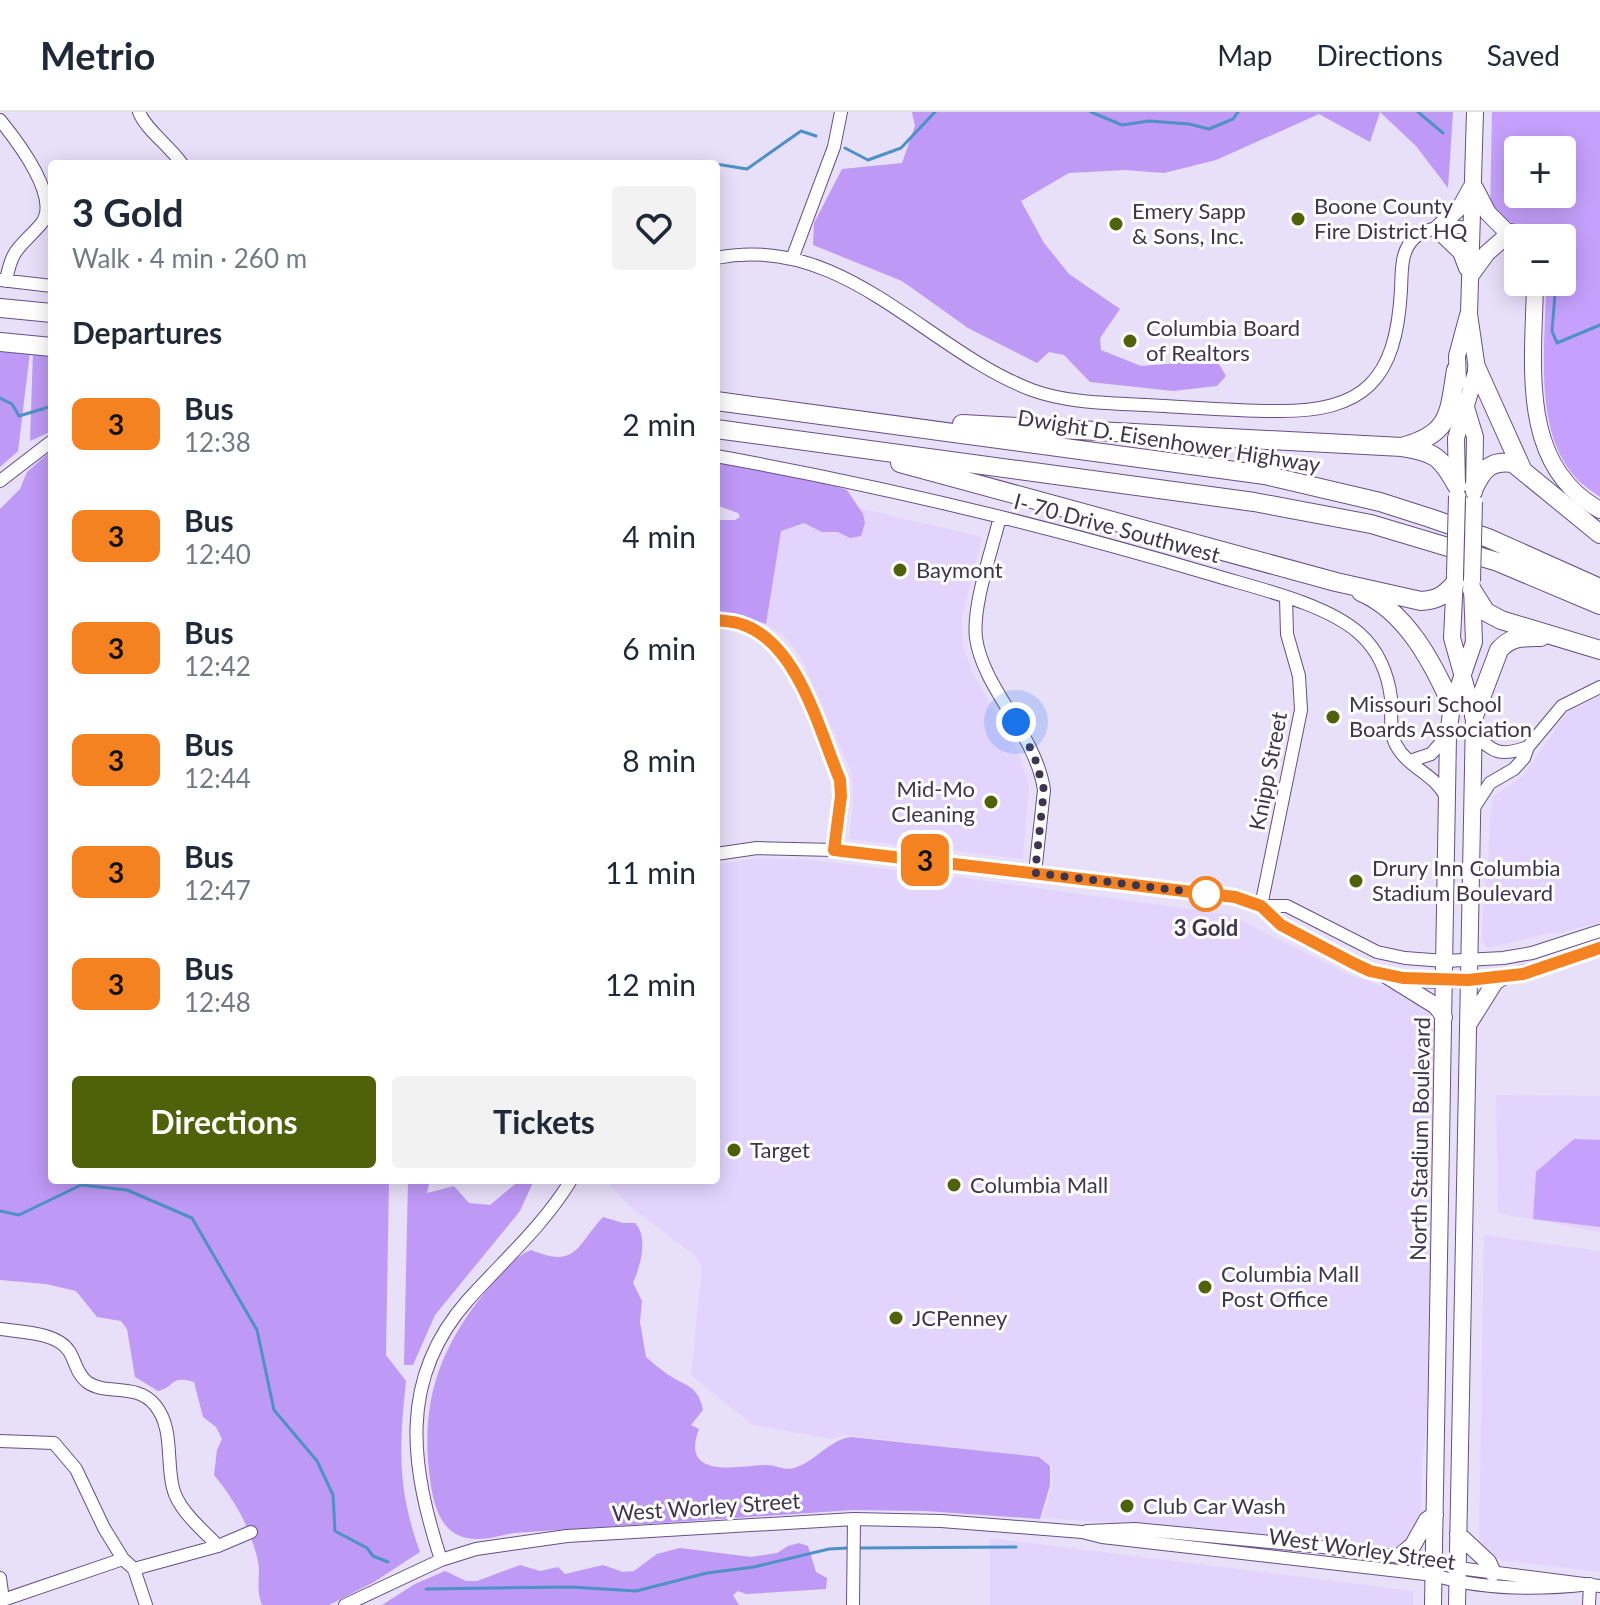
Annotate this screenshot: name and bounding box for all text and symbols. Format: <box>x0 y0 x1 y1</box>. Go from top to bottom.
text: Metrio <box>40 32 155 78</box>
text: Map <box>1217 38 1272 72</box>
text: Directions <box>1316 38 1443 72</box>
text: Saved <box>1487 38 1560 72</box>
map controls <box>1504 136 1576 296</box>
button: + <box>1504 136 1576 208</box>
button: heart <box>612 186 696 270</box>
text: 3 Gold <box>72 189 183 235</box>
place label: Boone County Fire District HQ <box>1314 192 1468 244</box>
place label: Emery Sapp & Sons, Inc. <box>1132 197 1246 249</box>
marker: Boone County Fire District HQ <box>1289 210 1307 228</box>
marker: Emery Sapp & Sons, Inc. <box>1107 215 1125 233</box>
button: − <box>1504 224 1576 296</box>
text: Walk · 4 min · 260 m <box>72 242 307 274</box>
text: Departures <box>72 314 222 350</box>
place label: Columbia Board of Realtors <box>1146 314 1300 366</box>
marker: Columbia Board of Realtors <box>1121 332 1139 350</box>
text: Bus <box>184 390 234 426</box>
street label: Dwight D. Eisenhower Highway <box>1016 403 1323 478</box>
text: 2 min <box>622 406 696 442</box>
text: 3 <box>108 407 124 441</box>
text: 12:38 <box>184 426 251 458</box>
street label: I- 70 Drive Southwest <box>1011 487 1223 568</box>
text: Bus <box>184 502 234 538</box>
text: 4 min <box>622 518 696 554</box>
text: 3 <box>108 519 124 553</box>
text: 12:40 <box>184 538 251 570</box>
place label: Baymont <box>916 556 1003 583</box>
marker: Baymont <box>891 561 909 579</box>
text: Bus <box>184 614 234 650</box>
text: 6 min <box>622 630 696 666</box>
text: 3 <box>108 631 124 665</box>
text: 12:42 <box>184 650 251 682</box>
place label: Missouri School Boards Association <box>1349 690 1532 742</box>
your location <box>996 702 1036 742</box>
marker: Missouri School Boards Association <box>1324 708 1342 726</box>
street label: Knipp Street <box>1243 709 1292 833</box>
text: Bus <box>184 726 234 762</box>
text: 8 min <box>622 742 696 778</box>
text: 3 <box>108 743 124 777</box>
text: 12:44 <box>184 762 251 794</box>
place label: Mid-Mo Cleaning <box>891 775 975 827</box>
marker: Mid-Mo Cleaning <box>982 793 1000 811</box>
line badge: 3 <box>899 834 951 886</box>
text: Bus <box>184 838 234 874</box>
text: 3 <box>917 843 933 877</box>
text: 11 min <box>605 854 696 890</box>
place label: Drury Inn Columbia Stadium Boulevard <box>1372 854 1560 906</box>
text: 3 <box>108 855 124 889</box>
marker: Drury Inn Columbia Stadium Boulevard <box>1347 872 1365 890</box>
text: 12:47 <box>184 874 251 906</box>
marker: 3 Gold <box>1189 877 1223 911</box>
place label: 3 Gold <box>1174 914 1238 941</box>
text: Bus <box>184 950 234 986</box>
text: 12 min <box>605 966 696 1002</box>
text: 3 <box>108 967 124 1001</box>
text: 12:48 <box>184 986 251 1018</box>
street label: North Stadium Boulevard <box>1404 1017 1435 1261</box>
button: Directions <box>72 1076 376 1168</box>
button: Tickets <box>392 1076 696 1168</box>
place label: Target <box>750 1136 810 1163</box>
marker: Target <box>725 1141 743 1159</box>
place label: Columbia Mall <box>970 1171 1108 1198</box>
marker: Columbia Mall <box>945 1176 963 1194</box>
place label: Columbia Mall Post Office <box>1221 1260 1359 1312</box>
marker: Columbia Mall Post Office <box>1196 1278 1214 1296</box>
place label: JCPenney <box>912 1304 1008 1331</box>
marker: JCPenney <box>887 1309 905 1327</box>
street label: West Worley Street <box>611 1486 801 1527</box>
place label: Club Car Wash <box>1143 1492 1286 1519</box>
marker: Club Car Wash <box>1118 1497 1136 1515</box>
street label: West Worley Street <box>1267 1522 1458 1575</box>

